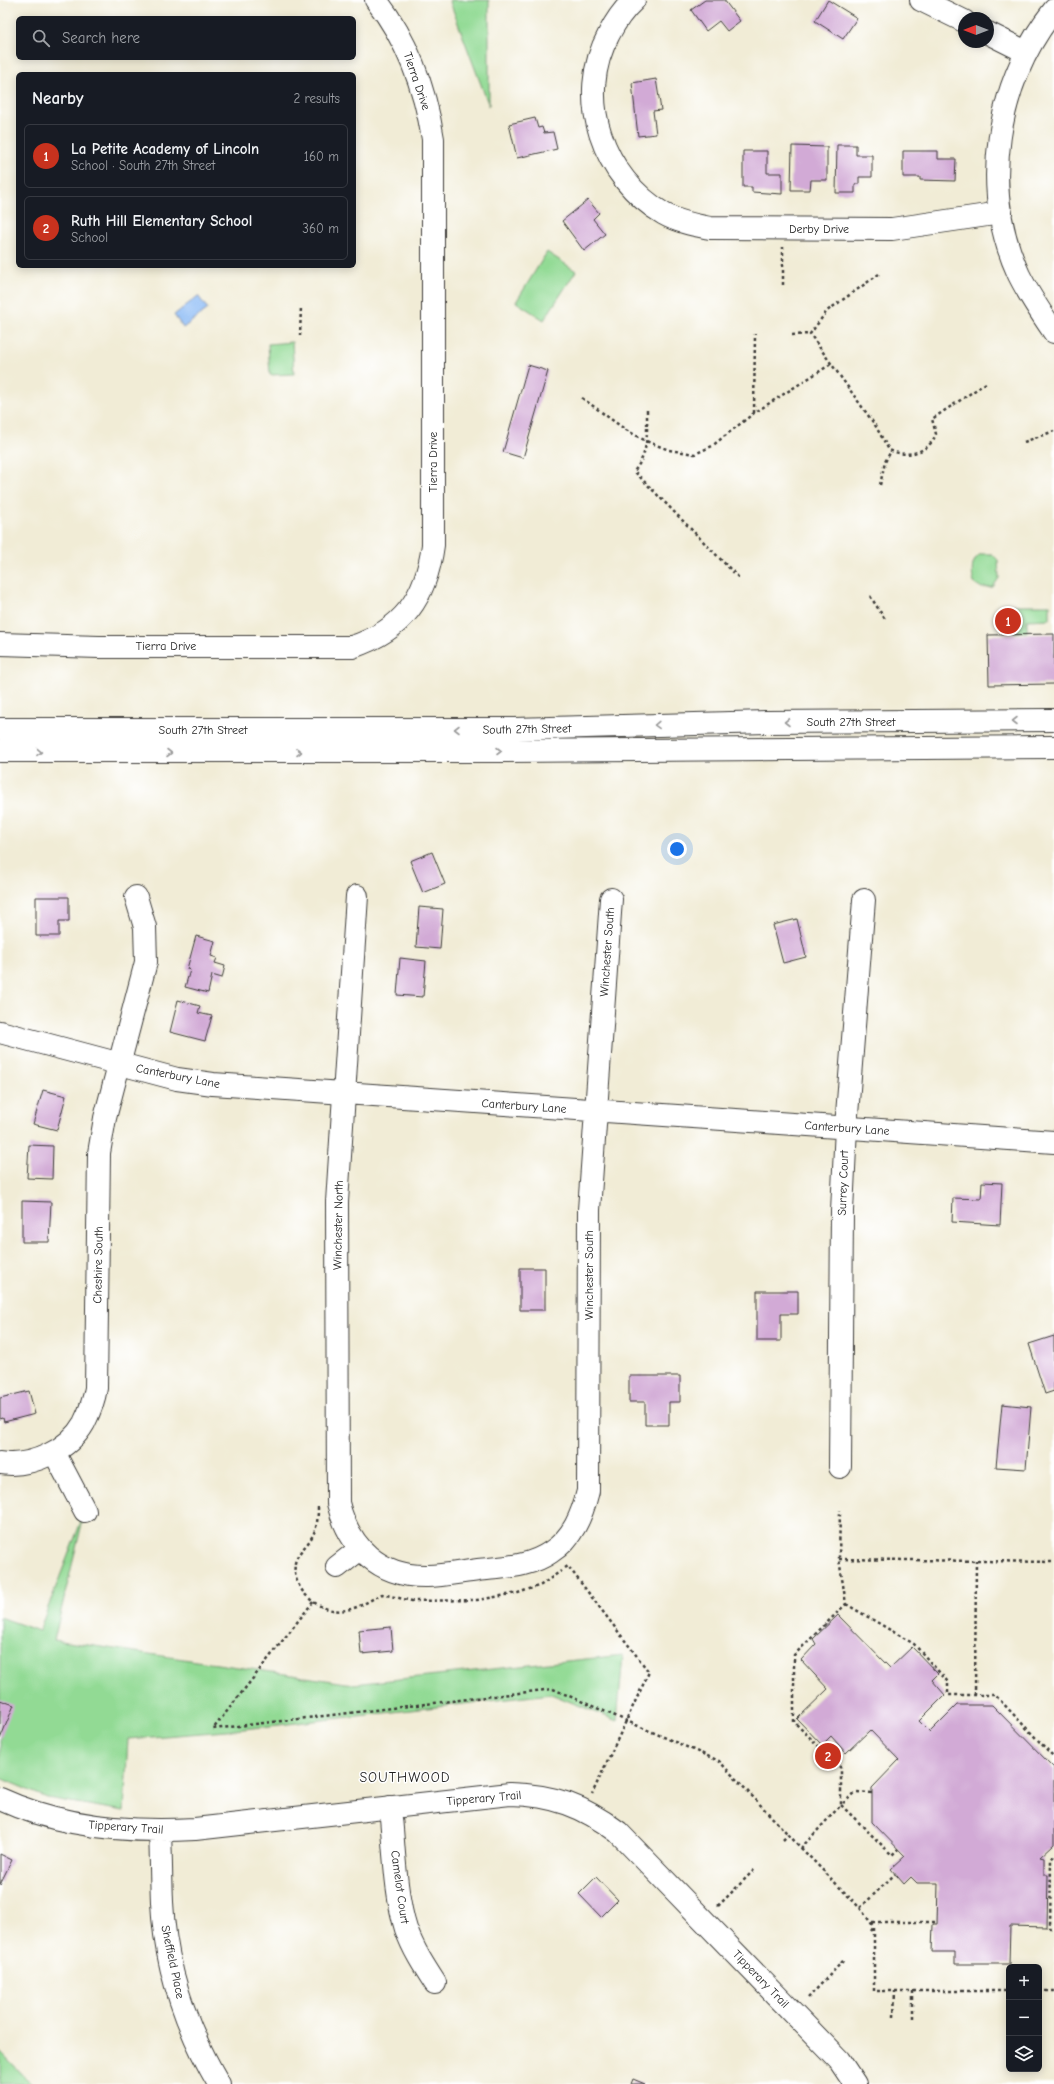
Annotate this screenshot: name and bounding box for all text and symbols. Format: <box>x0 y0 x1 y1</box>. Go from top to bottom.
north arrow <box>958 12 994 48</box>
search box <box>16 16 356 60</box>
icon: search <box>30 27 52 49</box>
text: Search here <box>62 29 140 47</box>
street label: Tierra Drive <box>401 50 433 112</box>
text: Nearby <box>32 89 83 108</box>
text: 2 results <box>293 91 340 106</box>
text: La Petite Academy of Lincoln <box>71 140 259 158</box>
text: 1 <box>43 149 49 164</box>
text: 160 m <box>304 149 339 164</box>
text: School · South 27th Street <box>71 158 215 173</box>
text: Ruth Hill Elementary School <box>71 212 252 230</box>
text: 2 <box>43 221 49 236</box>
text: 360 m <box>302 221 339 236</box>
street label: Derby Drive <box>789 222 849 236</box>
text: School <box>71 230 108 245</box>
street label: Tierra Drive <box>426 432 440 492</box>
pin: 1 <box>995 606 1021 636</box>
street label: Tierra Drive <box>136 639 196 653</box>
street label: South 27th Street <box>807 715 896 729</box>
one-way arrow <box>1012 717 1018 725</box>
one-way arrow <box>784 718 790 726</box>
street label: South 27th Street <box>482 721 572 737</box>
one-way arrow <box>654 721 660 730</box>
street label: South 27th Street <box>159 723 248 737</box>
one-way arrow <box>454 725 460 733</box>
one-way arrow <box>496 747 502 755</box>
one-way arrow <box>36 748 42 756</box>
one-way arrow <box>296 748 302 756</box>
one-way arrow <box>166 749 172 757</box>
your location <box>667 839 687 859</box>
street label: Winchester South <box>597 907 617 997</box>
street label: Canterbury Lane <box>135 1061 221 1091</box>
street label: Canterbury Lane <box>481 1096 567 1116</box>
street label: Canterbury Lane <box>804 1118 890 1138</box>
street label: Surrey Court <box>835 1149 851 1216</box>
street label: Winchester North <box>330 1180 346 1270</box>
street label: Cheshire South <box>90 1226 106 1304</box>
street label: Winchester South <box>582 1230 596 1320</box>
pin: 2 <box>815 1741 841 1771</box>
district label: SOUTHWOOD <box>359 1769 451 1786</box>
street label: Tipperary Trail <box>446 1788 522 1808</box>
street label: Tipperary Trail <box>88 1817 164 1837</box>
street label: Camelot Court <box>388 1849 412 1925</box>
street label: Sheffield Place <box>158 1924 188 2000</box>
street label: Tipperary Trail <box>730 1947 792 2011</box>
map controls <box>1006 1964 1042 2072</box>
button: + <box>1006 1964 1042 2000</box>
button: − <box>1006 2000 1042 2036</box>
button: layers <box>1006 2036 1042 2072</box>

